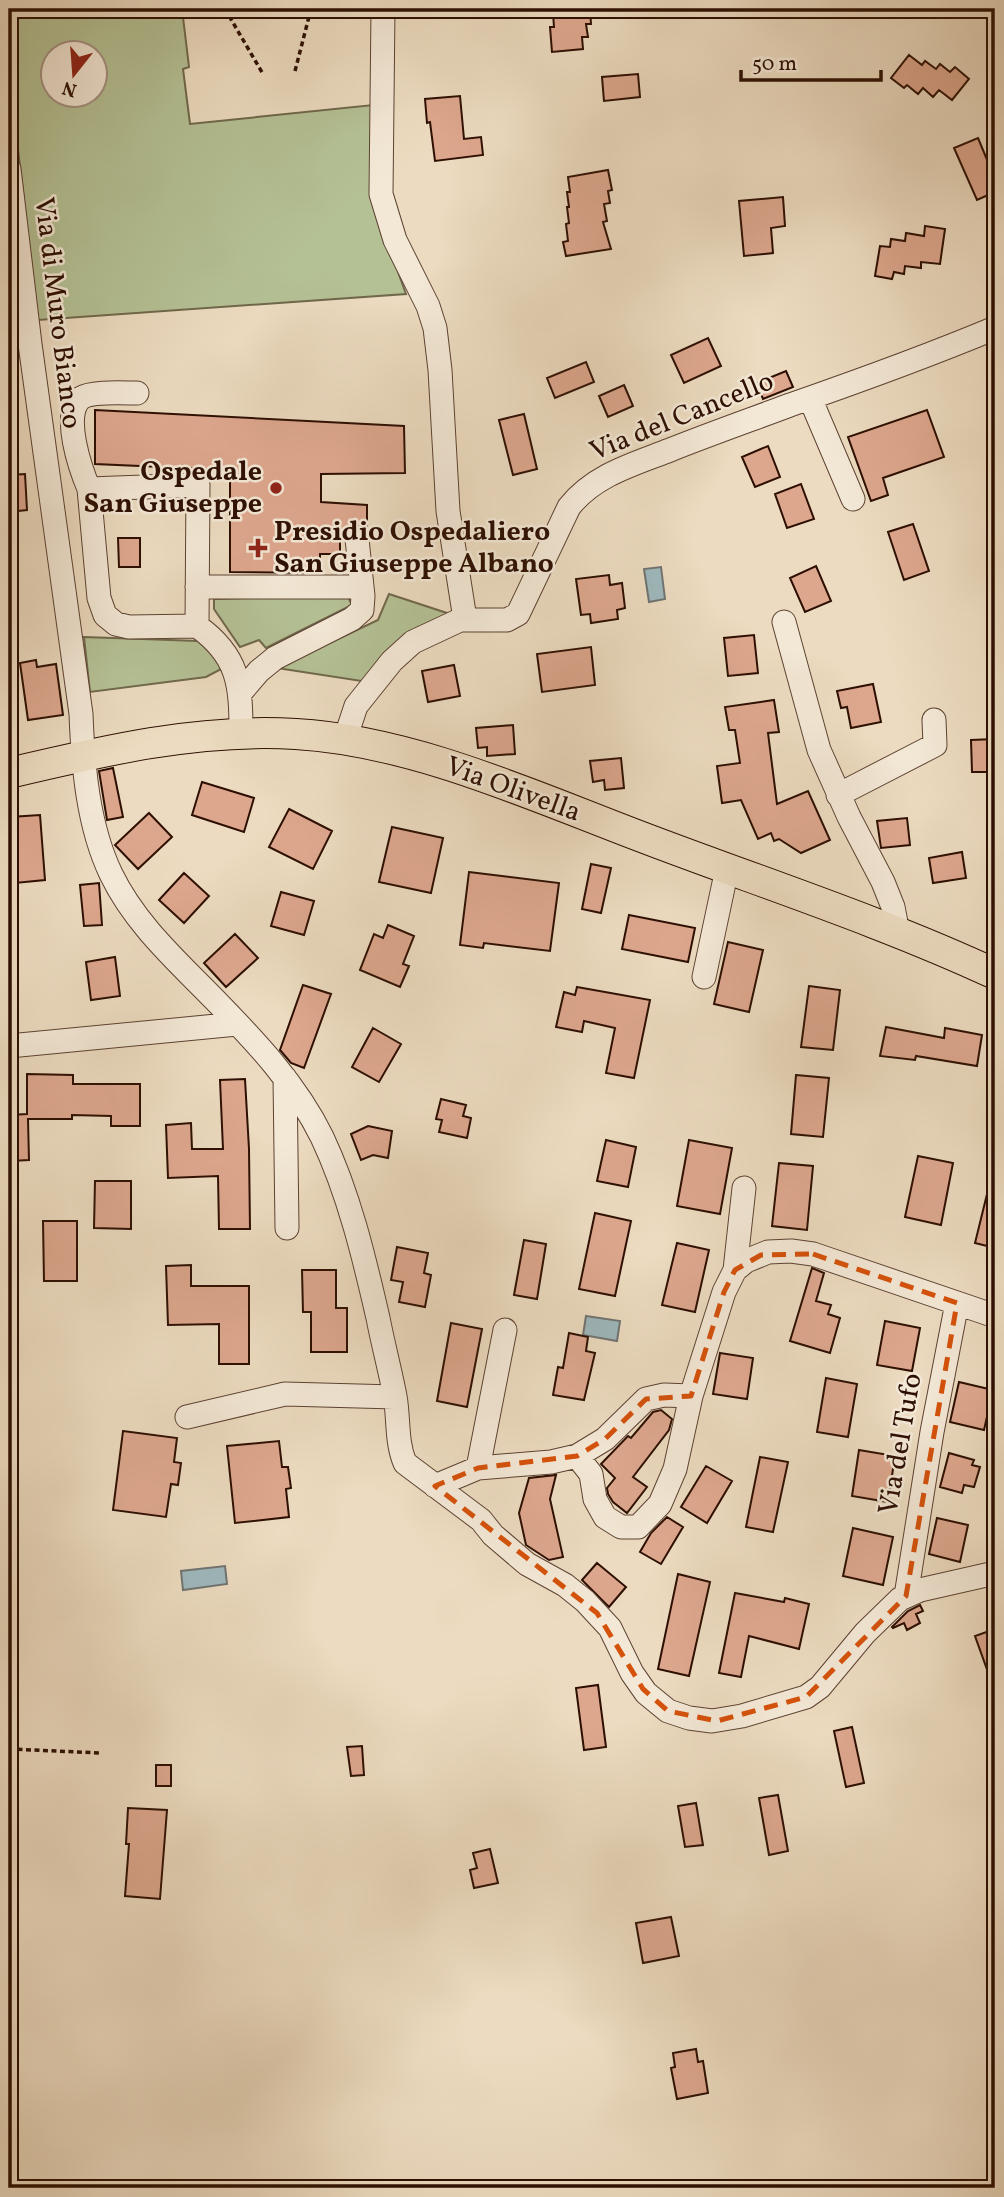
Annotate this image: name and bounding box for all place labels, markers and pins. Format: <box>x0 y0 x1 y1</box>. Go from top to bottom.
place label: Ospedale San Giuseppe <box>83 453 262 524</box>
marker: Ospedale San Giuseppe <box>268 480 284 496</box>
place label: Presidio Ospedaliero San Giuseppe Albano <box>274 513 554 584</box>
marker: Presidio Ospedaliero San Giuseppe Albano <box>248 538 268 558</box>

